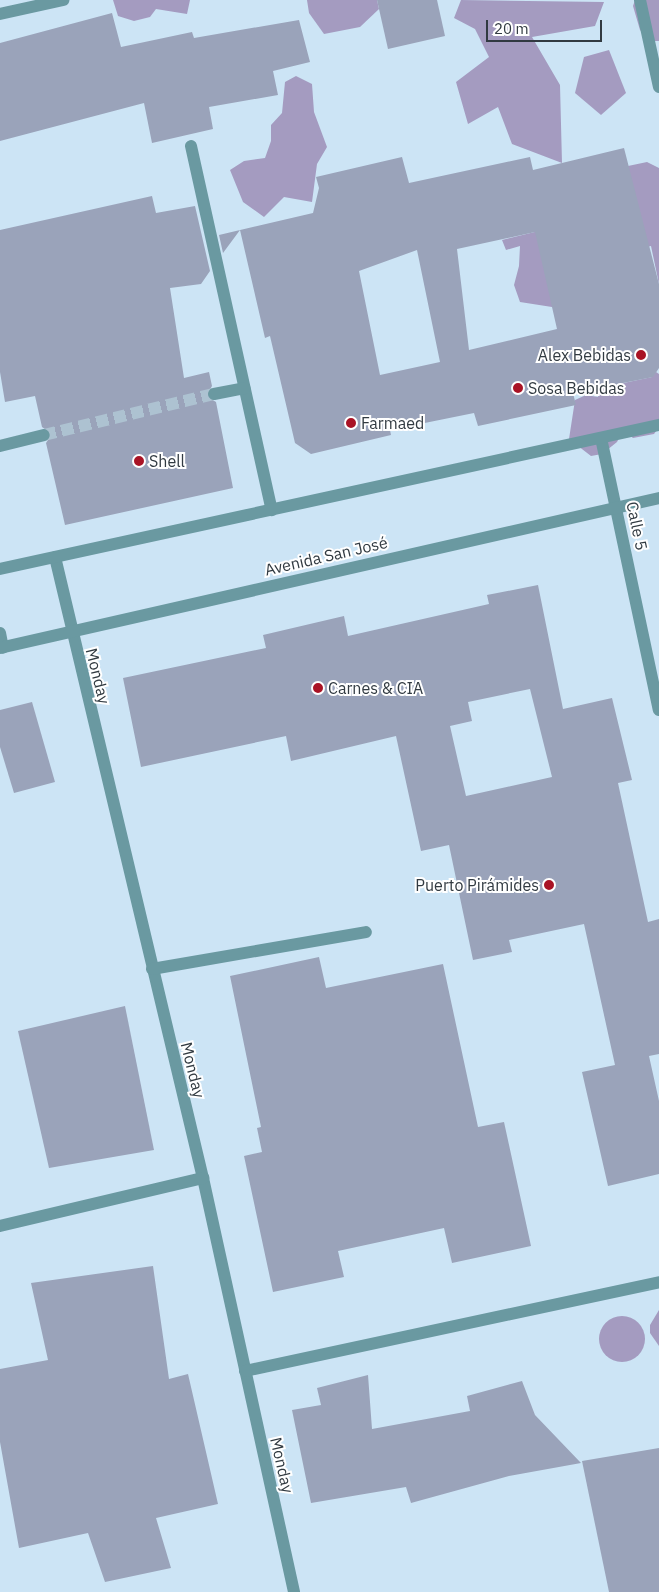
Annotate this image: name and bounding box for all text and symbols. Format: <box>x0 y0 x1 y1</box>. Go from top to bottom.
scale bar <box>489 10 605 42</box>
text: 20 m <box>494 19 529 38</box>
place label: Alex Bebidas <box>538 345 631 365</box>
marker: Alex Bebidas <box>635 349 647 361</box>
place label: Sosa Bebidas <box>528 378 624 398</box>
marker: Sosa Bebidas <box>512 382 524 394</box>
place label: Farmaed <box>361 413 424 433</box>
marker: Farmaed <box>345 417 357 429</box>
place label: Shell <box>149 451 185 471</box>
marker: Shell <box>133 455 145 467</box>
street label: Calle 5 <box>622 500 652 552</box>
street label: Avenida San José <box>263 533 389 579</box>
street label: Monday <box>82 646 114 706</box>
place label: Carnes & CIA <box>328 678 423 698</box>
marker: Carnes & CIA <box>312 682 324 694</box>
place label: Puerto Pirámides <box>415 875 539 895</box>
marker: Puerto Pirámides <box>543 879 555 891</box>
street label: Monday <box>177 1040 209 1100</box>
street label: Monday <box>266 1435 298 1495</box>

